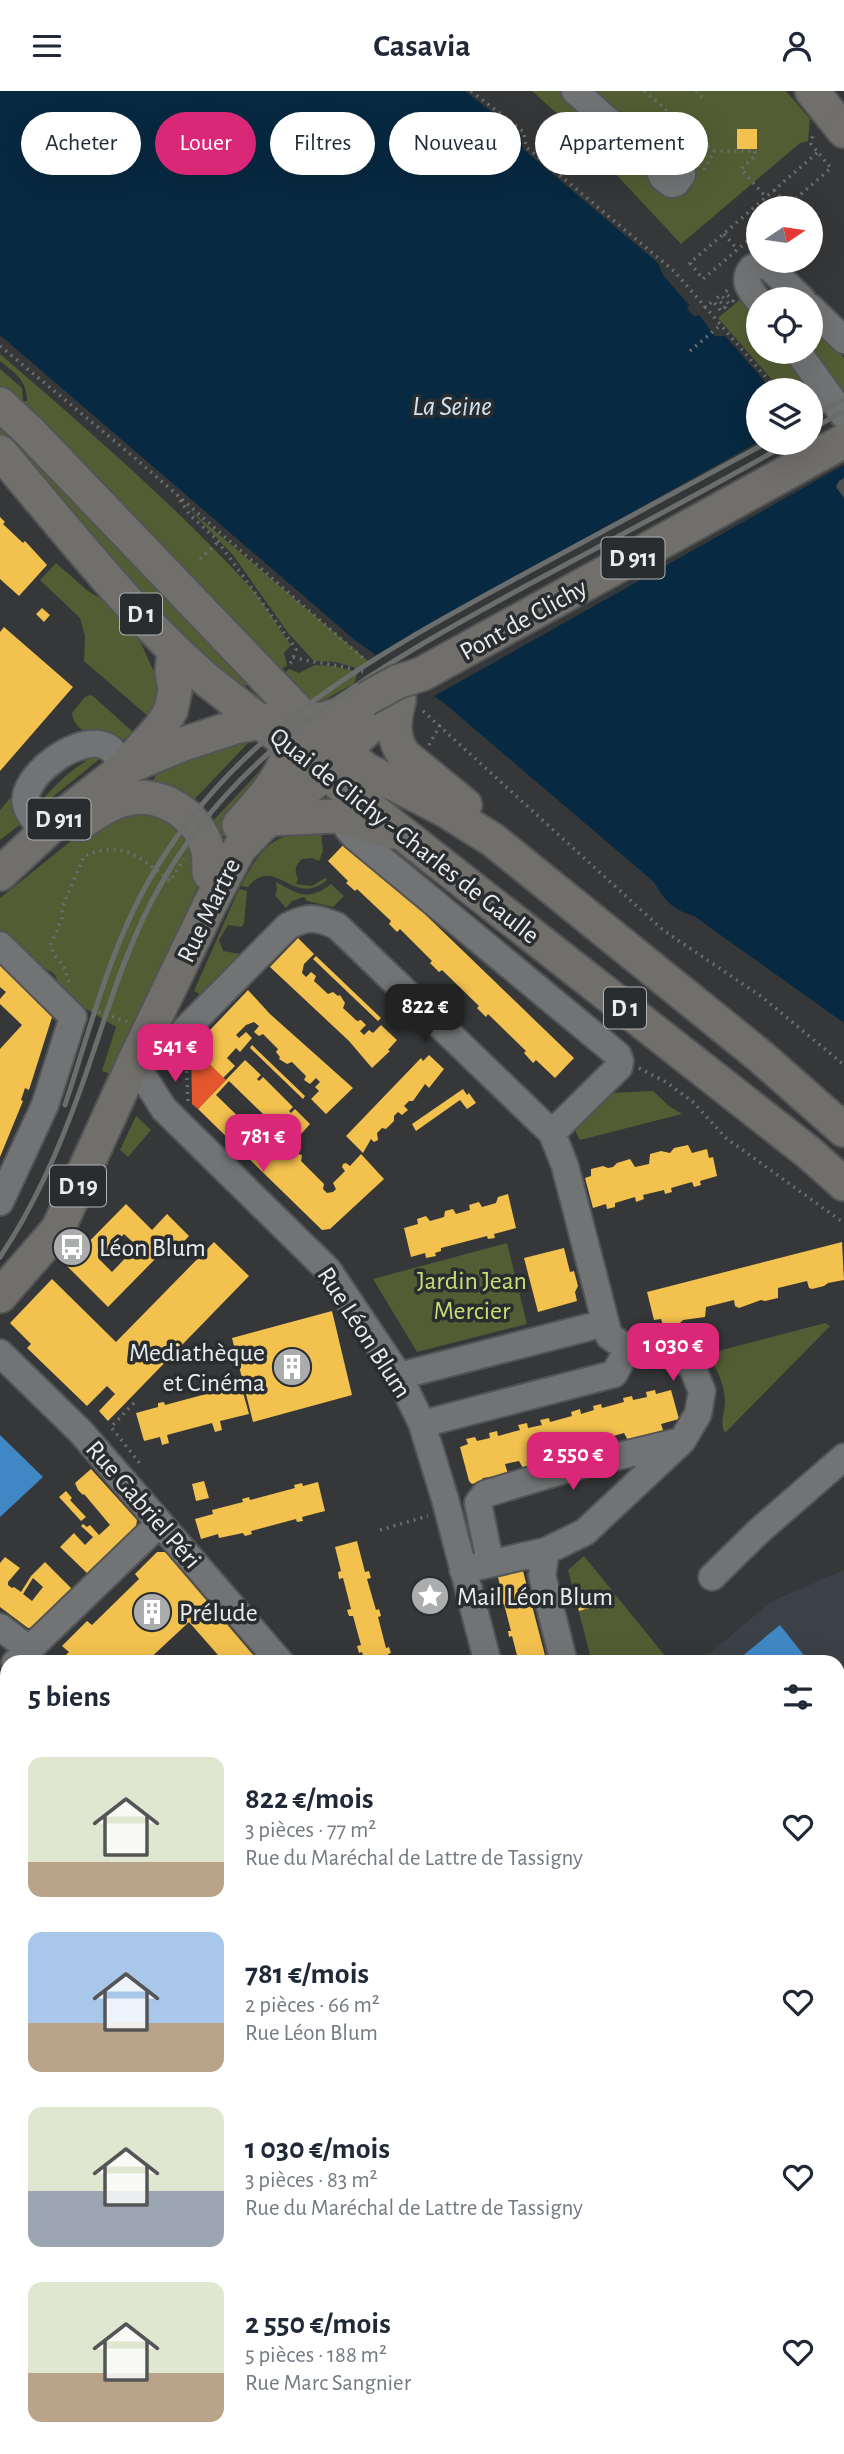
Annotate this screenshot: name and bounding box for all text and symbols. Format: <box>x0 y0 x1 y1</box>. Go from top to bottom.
icon: menu <box>28 27 66 65</box>
icon: person <box>778 27 816 65</box>
text: Casavia <box>373 30 471 62</box>
chip: Acheter <box>21 112 141 175</box>
chip: Louer <box>155 112 256 175</box>
chip: Filtres <box>270 112 375 175</box>
chip: Nouveau <box>389 112 521 175</box>
chip: Appartement <box>535 112 708 175</box>
north arrow <box>746 196 822 273</box>
map controls <box>746 196 823 455</box>
button: locate <box>746 287 823 364</box>
button: layers <box>746 378 823 455</box>
water label: La Seine <box>412 393 492 421</box>
road number: D 911 <box>602 537 664 579</box>
street label: Pont de Clichy <box>455 574 591 665</box>
road number: D 1 <box>120 593 162 635</box>
street label: Quai de Clichy - Charles de Gaulle <box>265 723 544 949</box>
road number: D 911 <box>28 799 90 839</box>
street label: Rue Martre <box>173 854 245 967</box>
pin: 822 € <box>376 985 474 1044</box>
road number: D 1 <box>604 988 646 1028</box>
text: 822 € <box>401 995 449 1018</box>
pin: 541 € <box>126 1025 224 1084</box>
text: 541 € <box>153 1035 197 1058</box>
pin: 781 € <box>214 1115 312 1174</box>
text: 781 € <box>241 1125 285 1148</box>
road number: D 19 <box>50 1165 106 1206</box>
bus stop icon: Léon Blum <box>51 1226 93 1268</box>
place label: Léon Blum <box>99 1235 206 1261</box>
street label: Rue Léon Blum <box>312 1262 416 1403</box>
park label: Jardin Jean Mercier <box>417 1268 527 1324</box>
pin: 1 030 € <box>608 1323 738 1383</box>
text: 1 030 € <box>643 1334 703 1357</box>
place label: Mediathèque et Cinéma <box>129 1340 265 1396</box>
building icon: Mediathèque et Cinéma <box>271 1346 313 1388</box>
pin: 2 550 € <box>508 1433 638 1492</box>
street label: Rue Gabriel Péri <box>81 1436 206 1574</box>
text: 2 550 € <box>543 1443 603 1466</box>
place icon: Mail Léon Blum <box>409 1575 451 1617</box>
place label: Mail Léon Blum <box>457 1584 613 1610</box>
building icon: Prélude <box>131 1591 173 1633</box>
place label: Prélude <box>179 1600 258 1626</box>
icon: filters <box>779 1678 817 1716</box>
text: 5 biens <box>28 1682 111 1712</box>
text: 822 €/mois <box>245 1784 374 1814</box>
icon: home <box>84 1785 168 1869</box>
icon: heart <box>779 1808 817 1846</box>
text: 3 pièces · 77 m² <box>245 1819 376 1842</box>
text: Rue du Maréchal de Lattre de Tassigny <box>245 1847 583 1870</box>
text: 781 €/mois <box>245 1959 369 1989</box>
icon: home <box>84 1960 168 2044</box>
icon: heart <box>779 1983 817 2021</box>
text: 2 pièces · 66 m² <box>245 1994 380 2017</box>
text: Rue Léon Blum <box>245 2022 378 2045</box>
text: 1 030 €/mois <box>245 2134 390 2164</box>
icon: home <box>84 2135 168 2219</box>
icon: heart <box>779 2158 817 2196</box>
text: 3 pièces · 83 m² <box>245 2169 378 2192</box>
text: Rue du Maréchal de Lattre de Tassigny <box>245 2197 583 2220</box>
text: 2 550 €/mois <box>245 2309 391 2339</box>
icon: home <box>84 2310 168 2394</box>
icon: heart <box>779 2333 817 2371</box>
text: 5 pièces · 188 m² <box>245 2344 387 2367</box>
text: Rue Marc Sangnier <box>245 2372 411 2395</box>

